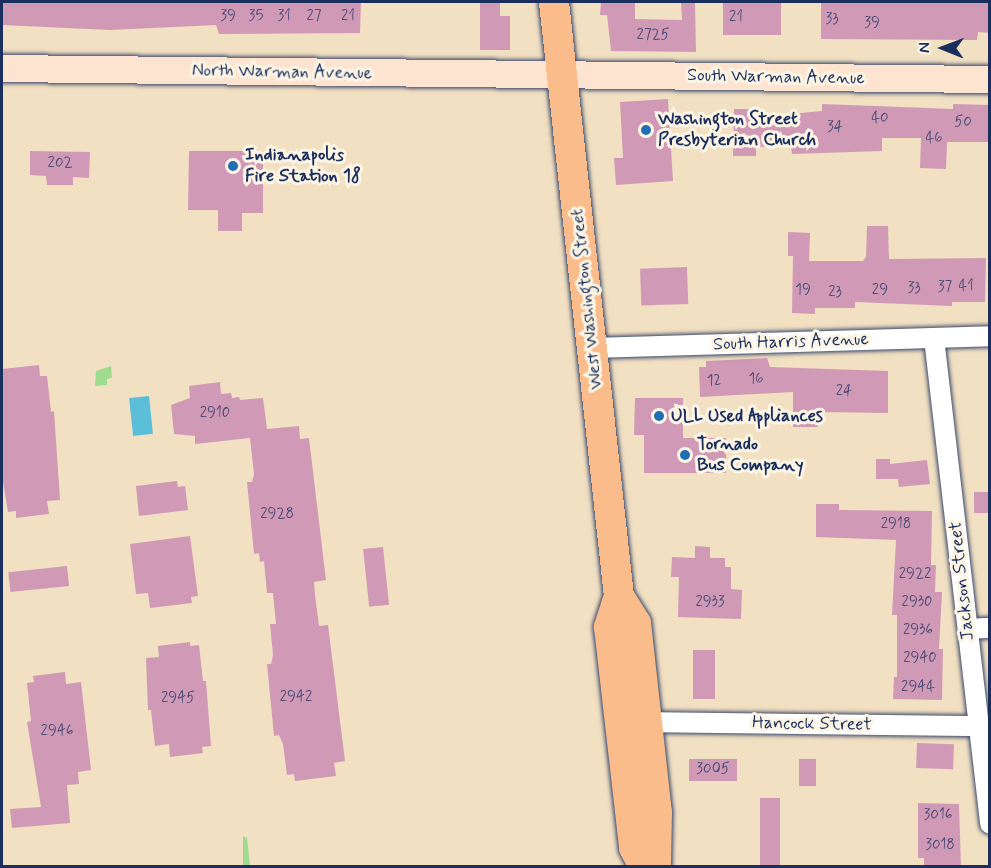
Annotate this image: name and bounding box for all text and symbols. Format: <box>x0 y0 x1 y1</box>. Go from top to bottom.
house number: 39 <box>220 8 236 26</box>
house number: 35 <box>249 8 263 26</box>
house number: 31 <box>277 8 291 26</box>
house number: 27 <box>307 8 321 26</box>
house number: 21 <box>341 8 355 26</box>
house number: 21 <box>729 9 743 27</box>
house number: 33 <box>825 11 839 29</box>
house number: 39 <box>864 15 880 33</box>
north arrow <box>913 18 973 78</box>
house number: 2725 <box>637 27 669 45</box>
text: N <box>914 42 935 53</box>
street label: North Warman Avenue <box>193 60 371 84</box>
street label: South Warman Avenue <box>688 65 864 89</box>
place label: Washington Street Presbyterian Church <box>658 109 820 152</box>
house number: 40 <box>871 110 889 128</box>
house number: 50 <box>954 114 972 132</box>
house number: 34 <box>827 119 843 137</box>
marker: Washington Street Presbyterian Church <box>639 123 653 137</box>
house number: 46 <box>925 130 943 148</box>
place label: Indianapolis Fire Station 18 <box>245 145 355 188</box>
house number: 202 <box>48 155 72 173</box>
marker: Indianapolis Fire Station 18 <box>226 159 240 173</box>
street label: West Washington Street <box>567 206 607 392</box>
house number: 41 <box>958 278 974 296</box>
house number: 37 <box>938 279 952 297</box>
house number: 33 <box>907 280 921 298</box>
house number: 19 <box>795 282 811 300</box>
house number: 29 <box>872 282 888 300</box>
house number: 23 <box>828 284 842 302</box>
street label: South Harris Avenue <box>714 329 868 355</box>
house number: 16 <box>749 371 763 389</box>
house number: 12 <box>707 373 721 391</box>
house number: 24 <box>836 383 852 401</box>
house number: 2910 <box>200 405 230 423</box>
place label: ULL Used Appliances <box>671 405 824 427</box>
marker: ULL Used Appliances <box>652 409 666 423</box>
place label: Tornado Bus Company <box>697 434 801 476</box>
marker: Tornado Bus Company <box>678 448 692 462</box>
house number: 2928 <box>260 506 294 524</box>
house number: 2918 <box>881 516 911 534</box>
street label: Jackson Street <box>945 521 979 641</box>
house number: 2922 <box>899 566 931 584</box>
house number: 2933 <box>695 594 725 612</box>
house number: 2930 <box>902 594 932 612</box>
house number: 2936 <box>903 622 933 640</box>
house number: 2940 <box>903 650 937 668</box>
house number: 2944 <box>901 679 935 697</box>
house number: 2942 <box>280 689 312 707</box>
house number: 2945 <box>161 690 195 708</box>
street label: Hancock Street <box>752 712 872 736</box>
house number: 2946 <box>41 723 73 741</box>
house number: 3005 <box>696 761 730 779</box>
house number: 3016 <box>924 807 952 825</box>
house number: 3018 <box>925 837 955 855</box>

